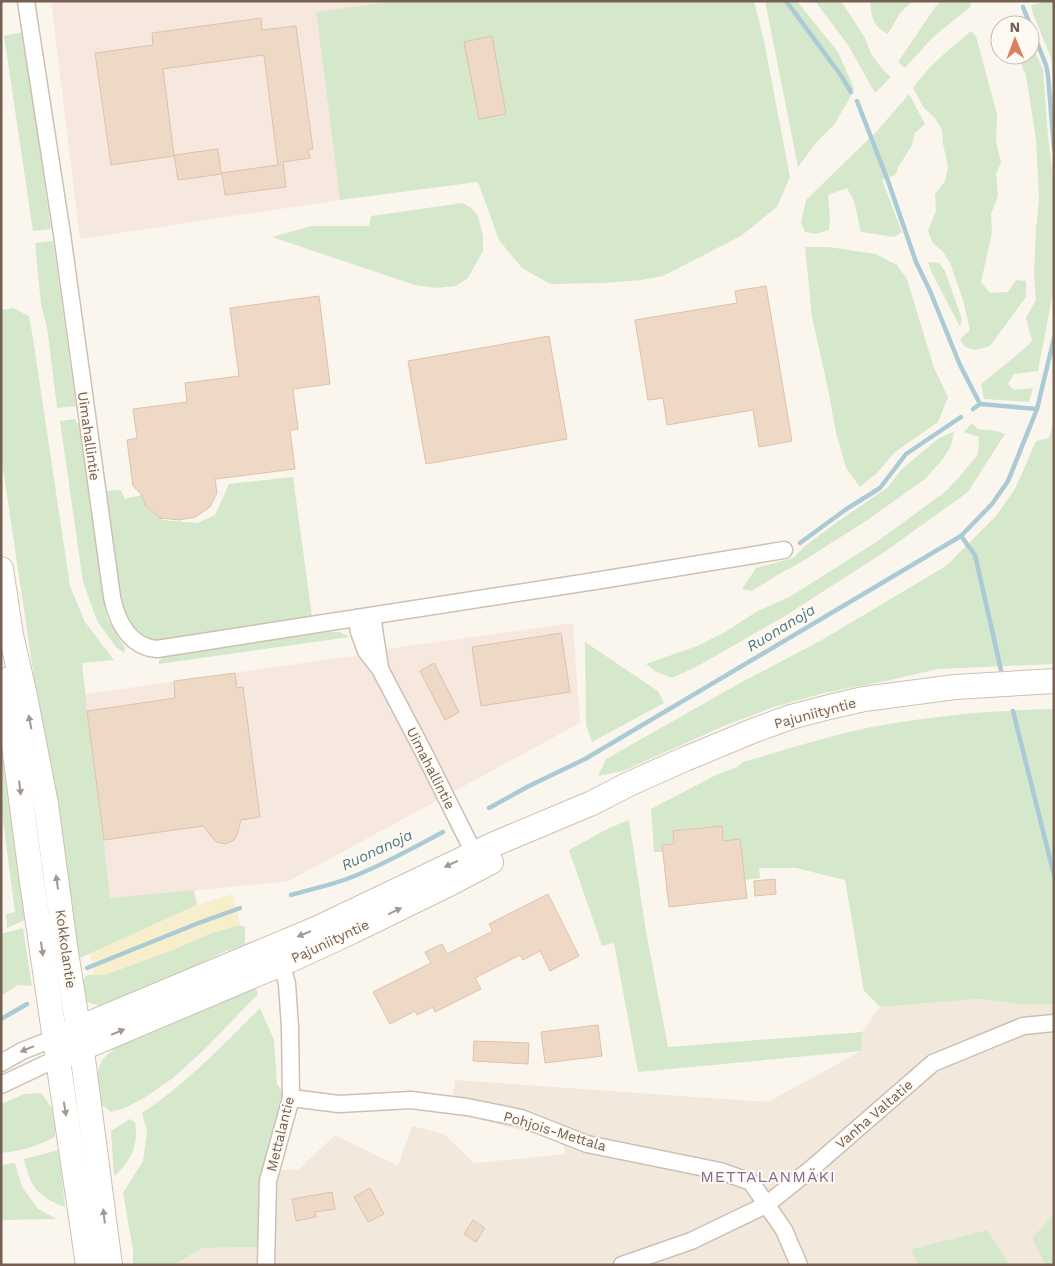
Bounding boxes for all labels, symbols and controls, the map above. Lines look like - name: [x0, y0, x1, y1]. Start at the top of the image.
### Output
- north arrow: [990, 15, 1040, 65]
- text: N: [1009, 19, 1020, 35]
- street label: Uimahallintie: [75, 390, 103, 482]
- water label: Ruonanoja: [744, 601, 818, 655]
- street label: Pajuniityntie: [772, 694, 858, 732]
- one-way arrow: [26, 714, 34, 730]
- street label: Uimahallintie: [403, 724, 459, 812]
- one-way arrow: [16, 780, 24, 796]
- water label: Ruonanoja: [339, 826, 415, 874]
- one-way arrow: [444, 861, 458, 869]
- one-way arrow: [53, 874, 61, 890]
- one-way arrow: [388, 906, 402, 914]
- street label: Kokkolantie: [53, 909, 79, 989]
- street label: Pajuniityntie: [288, 916, 372, 966]
- one-way arrow: [297, 930, 311, 938]
- one-way arrow: [38, 941, 46, 957]
- one-way arrow: [111, 1028, 126, 1036]
- one-way arrow: [20, 1046, 34, 1054]
- street label: Vanha Valtatie: [832, 1076, 916, 1152]
- street label: Mettalantie: [263, 1095, 297, 1173]
- one-way arrow: [61, 1102, 69, 1118]
- street label: Pohjois-Mettala: [502, 1108, 608, 1154]
- district label: METTALANMÄKI: [700, 1167, 836, 1186]
- one-way arrow: [99, 1208, 107, 1224]

